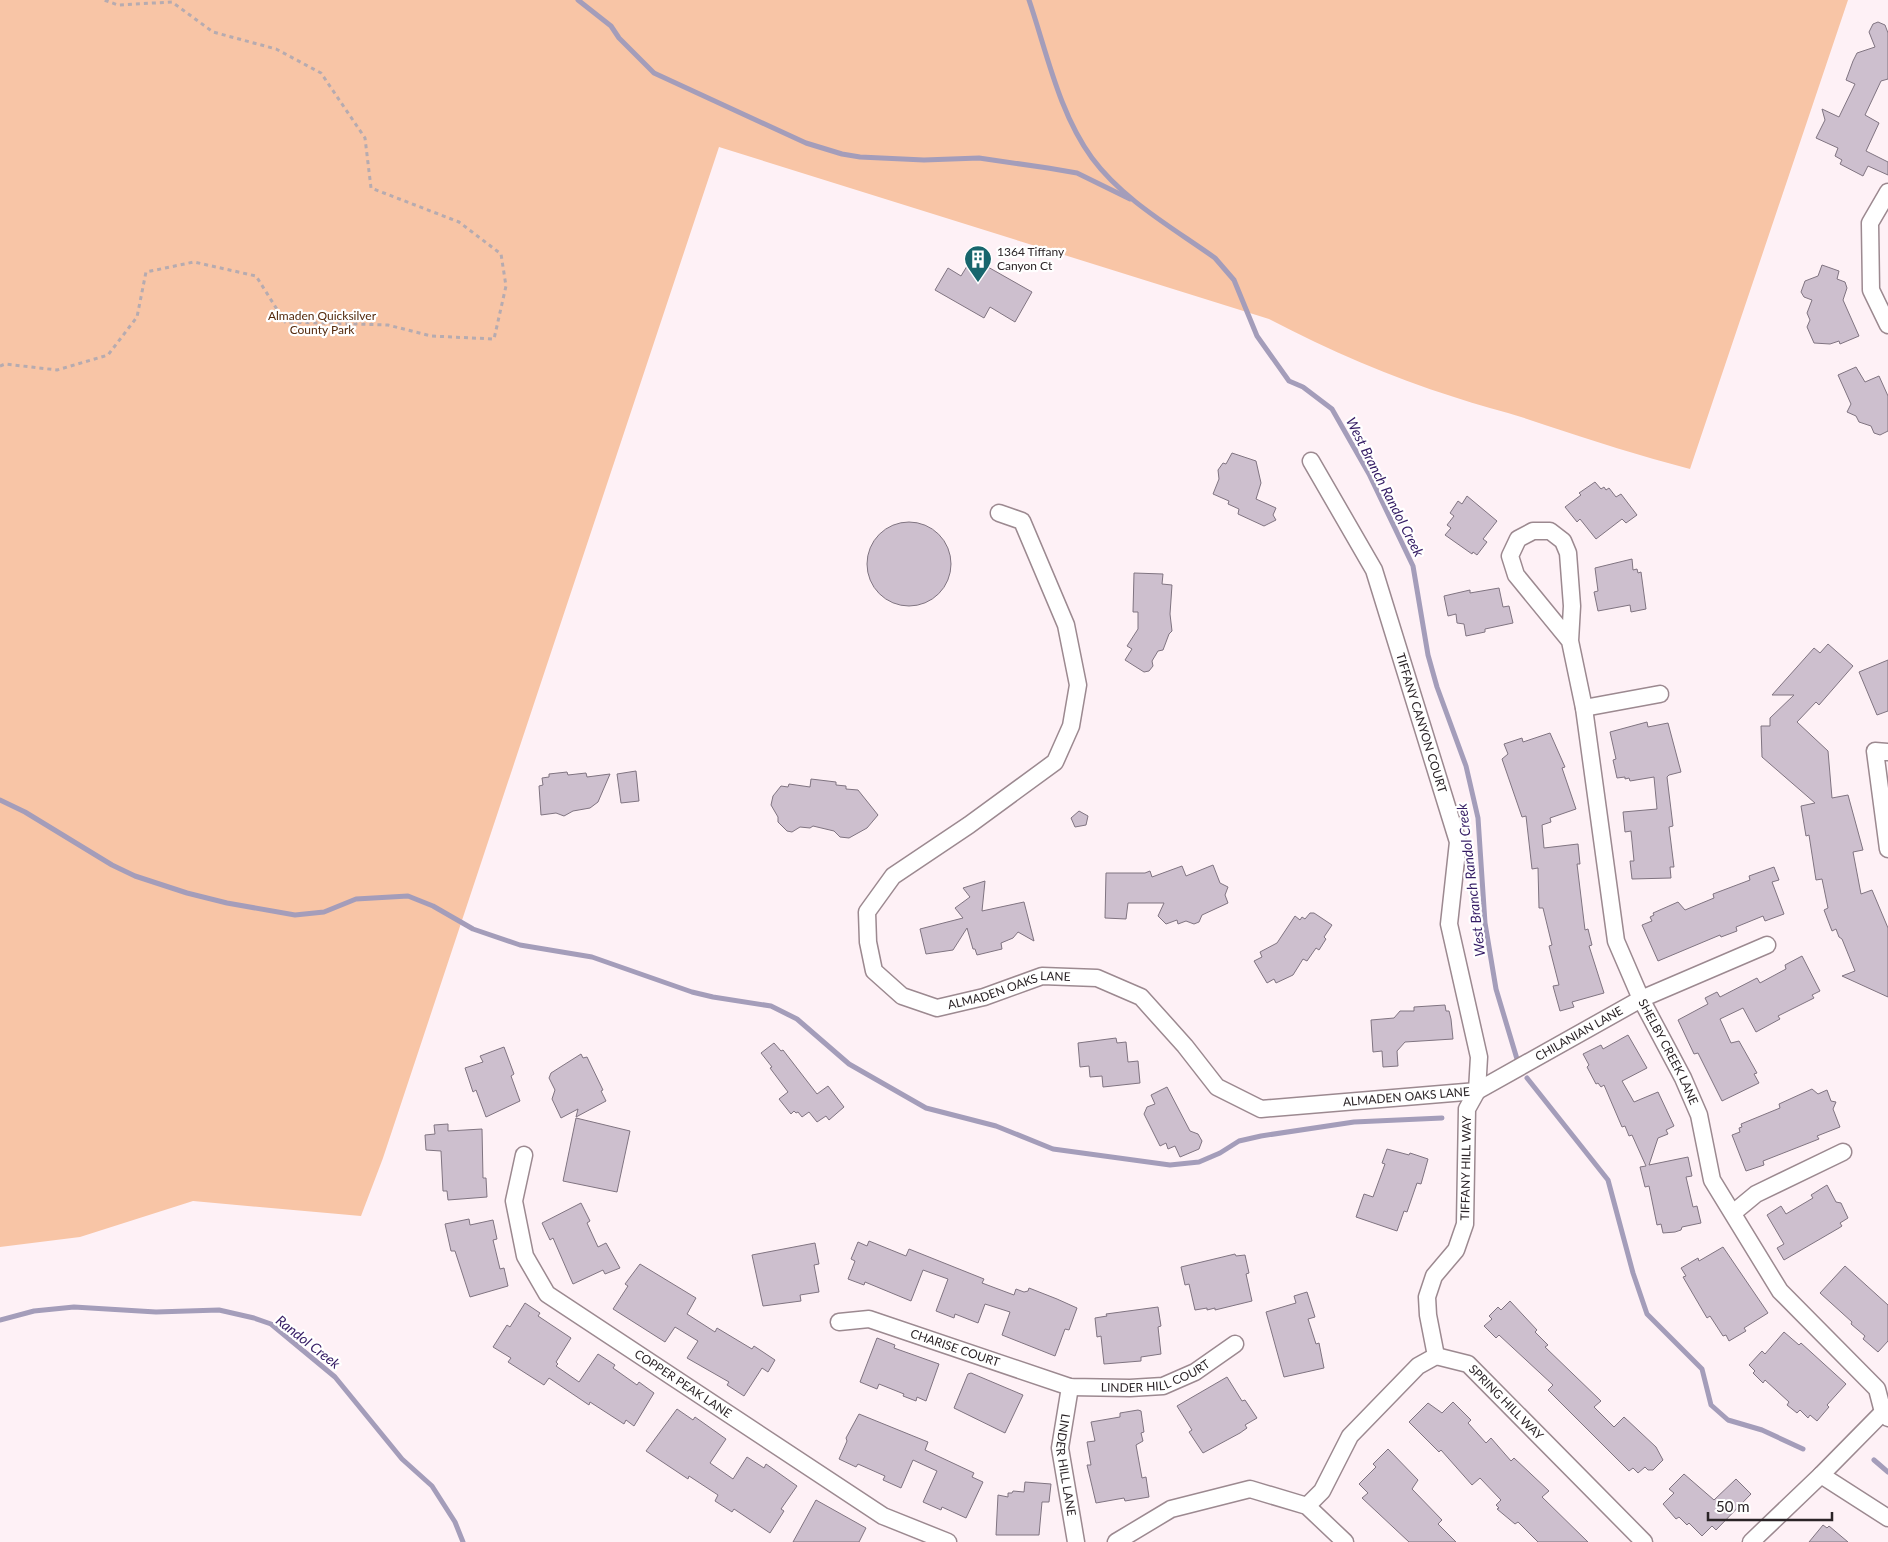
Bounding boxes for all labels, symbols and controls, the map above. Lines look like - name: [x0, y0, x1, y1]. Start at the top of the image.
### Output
- building icon: 1364 Tiffany Canyon Ct: [963, 244, 993, 283]
- place label: 1364 Tiffany Canyon Ct: [997, 244, 1065, 273]
- park label: Almaden Quicksilver County Park: [268, 308, 377, 337]
- water label: West Branch Randol Creek: [1343, 414, 1428, 560]
- street label: TIFFANY CANYON COURT: [1393, 651, 1450, 795]
- water label: West Branch Randol Creek: [1453, 802, 1488, 958]
- street label: ALMADEN OAKS LANE: [946, 968, 1071, 1012]
- street label: SHELBY CREEK LANE: [1635, 996, 1702, 1107]
- street label: CHILANIAN LANE: [1532, 1003, 1625, 1064]
- street label: ALMADEN OAKS LANE: [1342, 1084, 1470, 1109]
- street label: TIFFANY HILL WAY: [1457, 1115, 1474, 1221]
- water label: Randol Creek: [273, 1311, 344, 1372]
- street label: CHARISE COURT: [909, 1326, 1002, 1370]
- street label: COPPER PEAK LANE: [632, 1346, 735, 1421]
- street label: LINDER HILL COURT: [1101, 1356, 1213, 1395]
- street label: SPRING HILL WAY: [1466, 1361, 1547, 1443]
- street label: LINDER HILL LANE: [1053, 1413, 1079, 1517]
- scale bar: [1708, 1490, 1832, 1522]
- text: 50 m: [1716, 1497, 1750, 1515]

